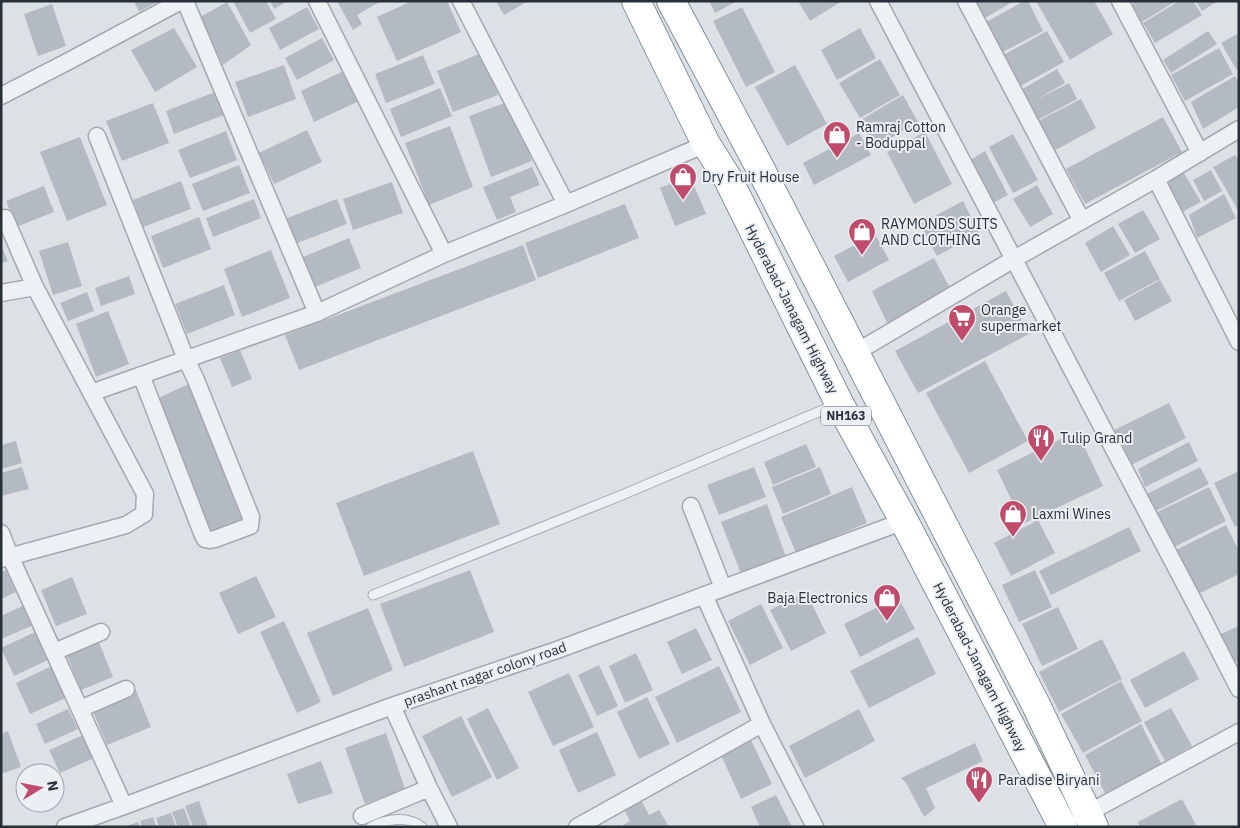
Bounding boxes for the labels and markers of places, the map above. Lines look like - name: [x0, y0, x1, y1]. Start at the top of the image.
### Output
- place label: Ramraj Cotton - Boduppal: [856, 118, 946, 152]
- shop icon: Ramraj Cotton - Boduppal: [822, 120, 852, 159]
- shop icon: Dry Fruit House: [668, 162, 698, 201]
- place label: Dry Fruit House: [702, 168, 800, 186]
- place label: RAYMONDS SUITS AND CLOTHING: [881, 215, 998, 249]
- shop icon: RAYMONDS SUITS AND CLOTHING: [847, 217, 877, 256]
- place label: Orange supermarket: [981, 301, 1061, 335]
- supermarket icon: Orange supermarket: [947, 303, 977, 342]
- restaurant icon: Tulip Grand: [1026, 423, 1056, 462]
- place label: Tulip Grand: [1060, 429, 1132, 447]
- shop icon: Laxmi Wines: [998, 499, 1028, 538]
- place label: Laxmi Wines: [1032, 505, 1111, 523]
- shop icon: Baja Electronics: [872, 583, 902, 622]
- place label: Baja Electronics: [767, 589, 868, 607]
- restaurant icon: Paradise Biryani: [964, 765, 994, 804]
- place label: Paradise Biryani: [998, 771, 1099, 789]

